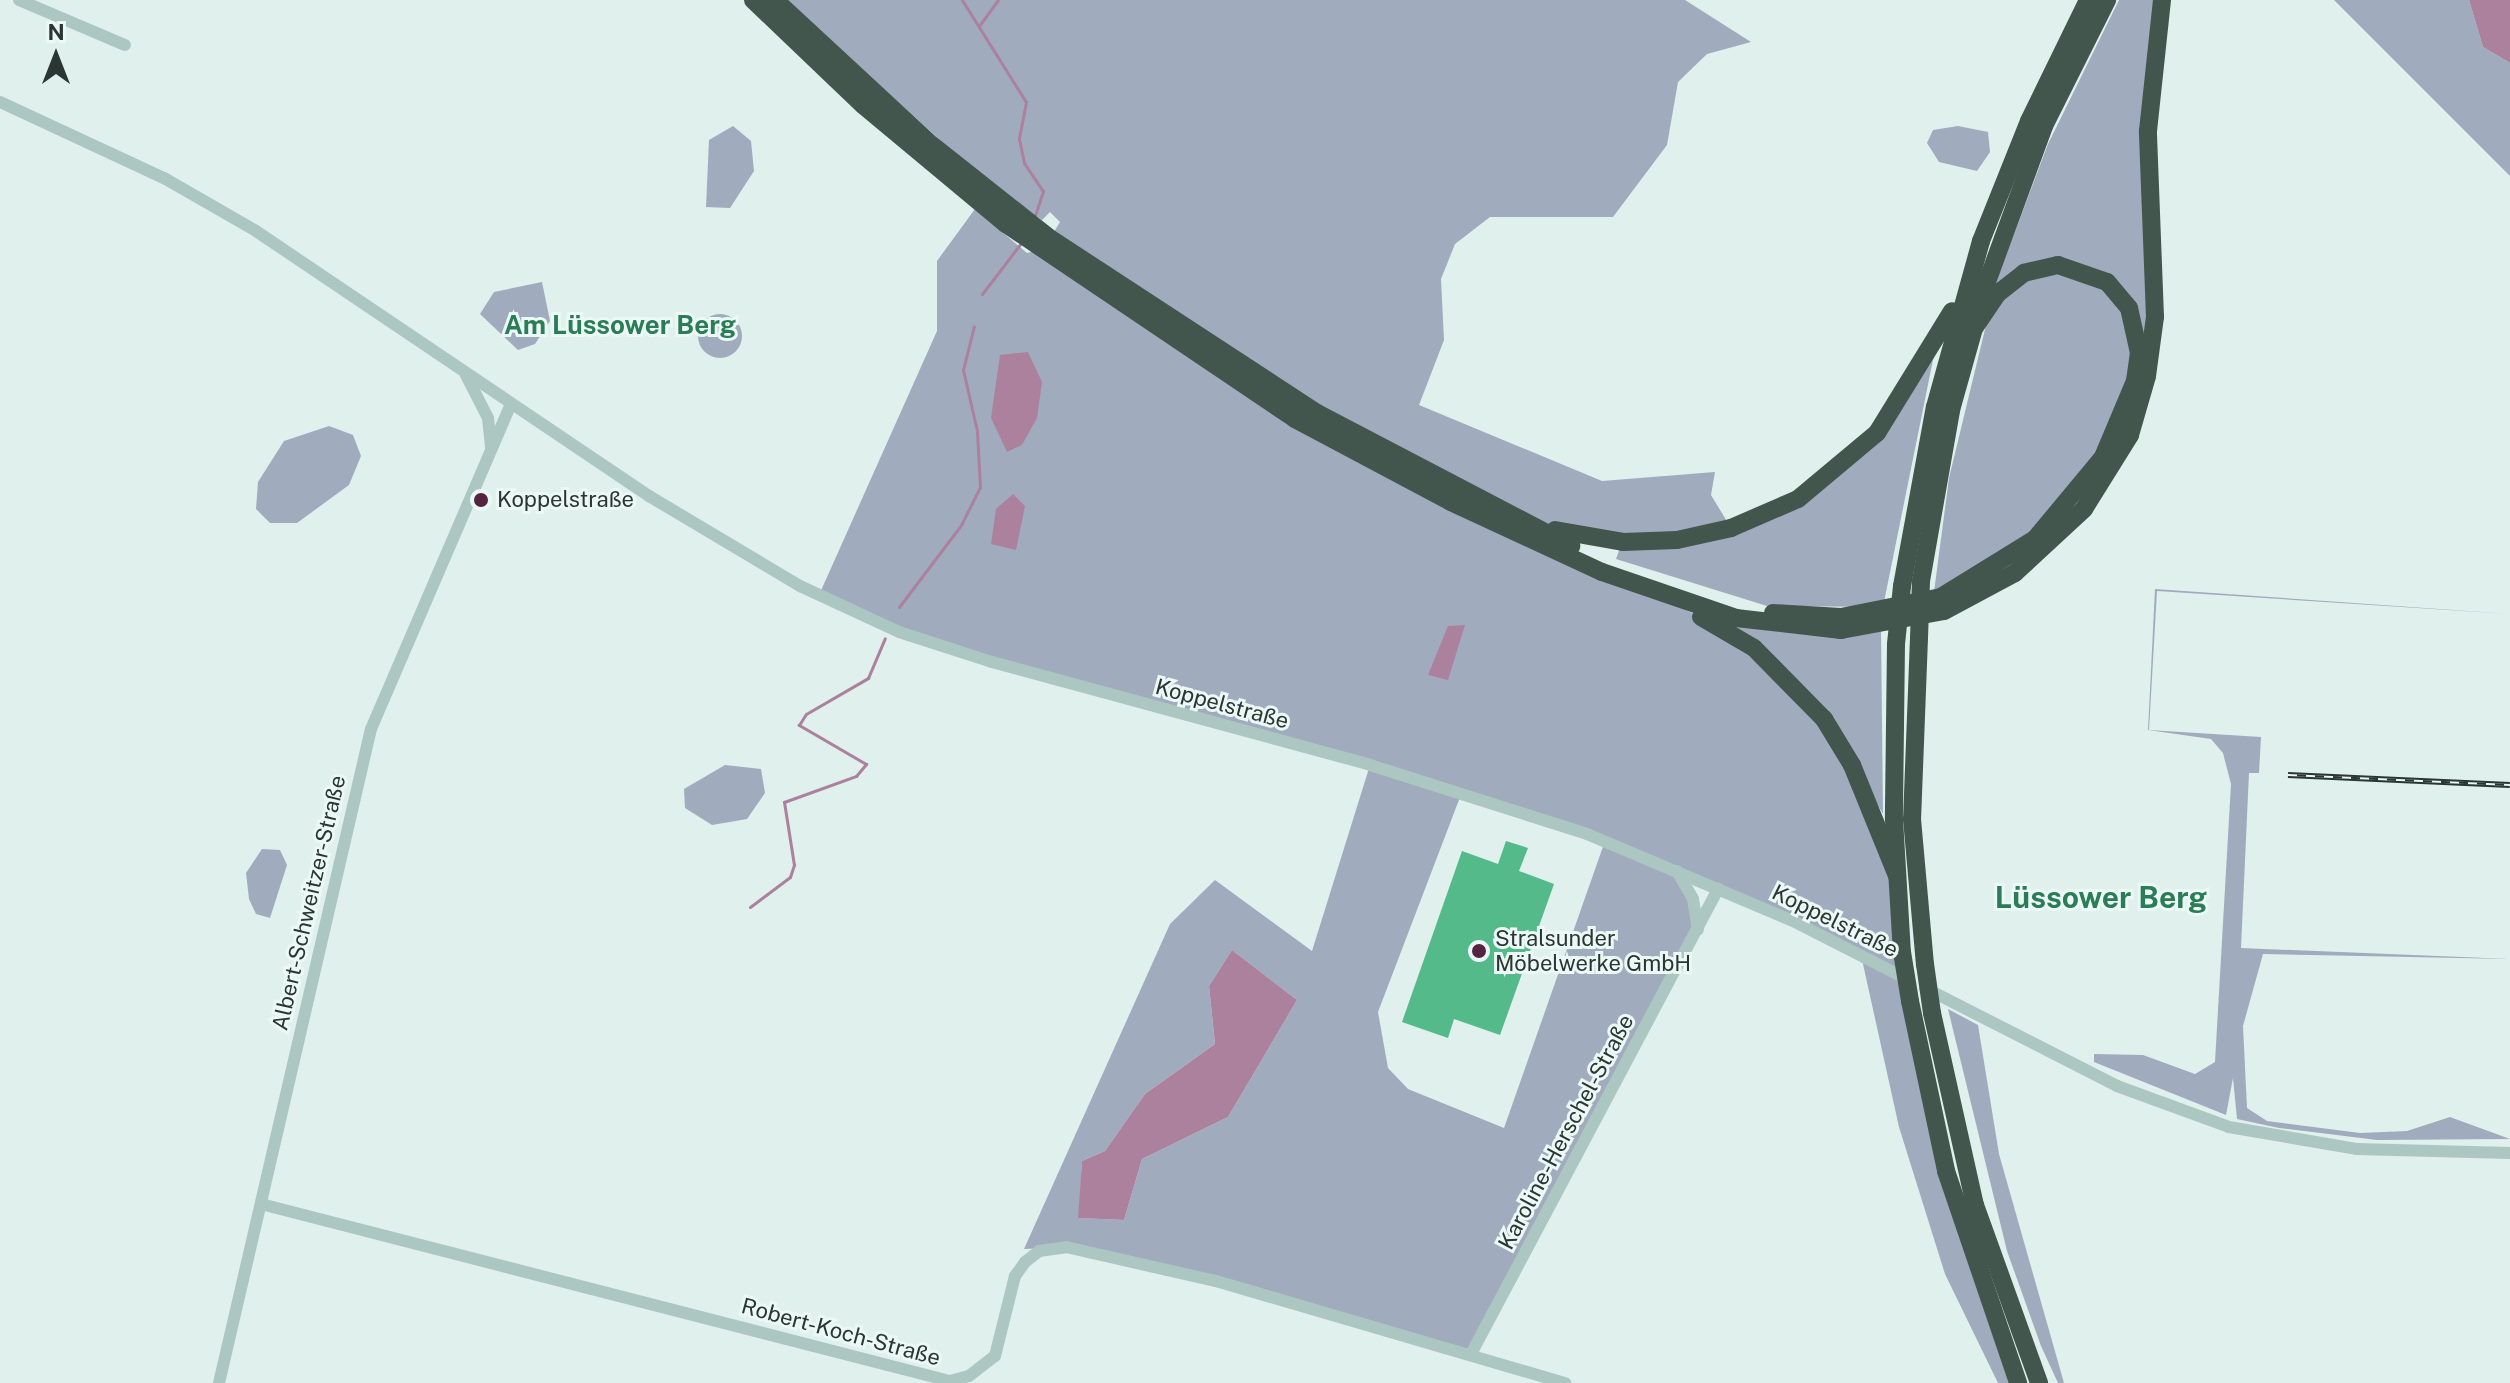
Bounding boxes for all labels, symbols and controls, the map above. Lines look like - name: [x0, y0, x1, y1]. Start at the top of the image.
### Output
- north arrow: [16, 16, 96, 96]
- text: N: [47, 19, 65, 45]
- district label: Am Lüssower Berg: [504, 309, 736, 341]
- place label: Koppelstraße: [497, 487, 634, 513]
- marker: Koppelstraße: [472, 491, 490, 509]
- street label: Koppelstraße: [1152, 674, 1292, 734]
- street label: Albert-Schweitzer-Straße: [267, 773, 351, 1033]
- street label: Koppelstraße: [1768, 879, 1902, 963]
- district label: Lüssower Berg: [1995, 879, 2207, 915]
- place label: Stralsunder Möbelwerke GmbH: [1495, 925, 1691, 976]
- marker: Stralsunder Möbelwerke GmbH: [1470, 942, 1488, 960]
- street label: Karoline-Herschel-Straße: [1493, 1010, 1639, 1254]
- street label: Robert-Koch-Straße: [739, 1293, 943, 1371]

